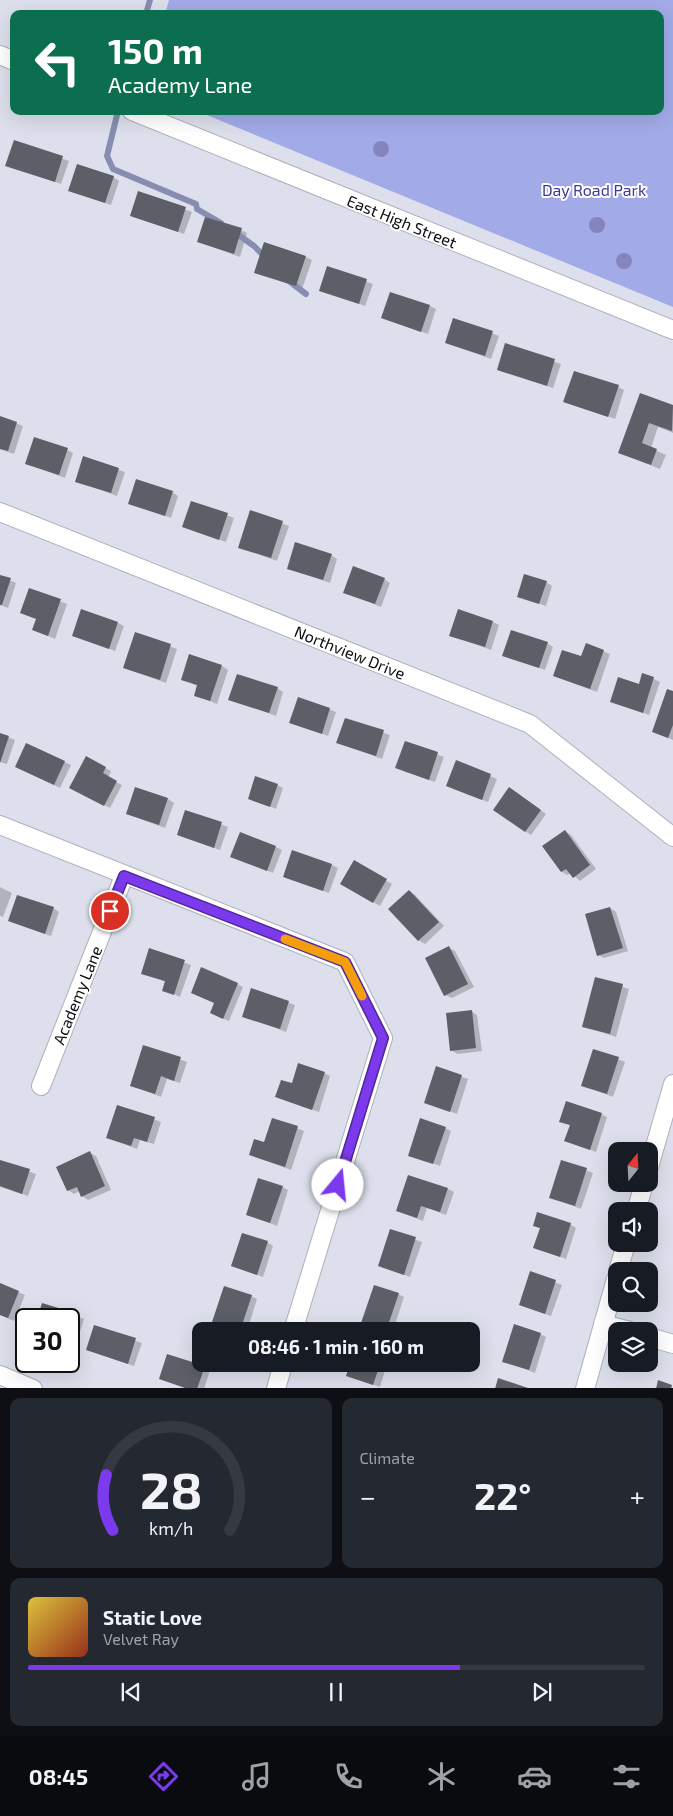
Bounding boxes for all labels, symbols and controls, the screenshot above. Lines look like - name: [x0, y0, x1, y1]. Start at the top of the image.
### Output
- text: 150 m: [108, 29, 203, 71]
- icon: left: [25, 30, 90, 95]
- text: Academy Lane: [108, 71, 252, 97]
- park label: Day Road Park: [542, 180, 646, 199]
- street label: East High Street: [344, 190, 460, 252]
- street label: Northview Drive: [292, 621, 408, 683]
- pin: [89, 890, 131, 932]
- icon: arrive: [96, 897, 124, 925]
- street label: Academy Lane: [49, 943, 105, 1047]
- north arrow: [608, 1142, 658, 1192]
- map controls: [608, 1142, 658, 1372]
- position arrow: [311, 1158, 363, 1210]
- button: sound: [608, 1202, 658, 1252]
- button: search: [608, 1262, 658, 1312]
- speed limit sign: 30: [15, 1308, 80, 1373]
- button: layers: [608, 1322, 658, 1372]
- text: 08:46 · 1 min · 160 m: [248, 1335, 424, 1358]
- text: Climate: [360, 1448, 415, 1467]
- text: 28: [139, 1457, 202, 1519]
- text: 22°: [474, 1472, 531, 1518]
- text: −: [360, 1479, 376, 1513]
- text: +: [630, 1479, 645, 1513]
- text: km/h: [149, 1517, 193, 1539]
- text: Static Love: [103, 1606, 202, 1629]
- text: Velvet Ray: [103, 1629, 179, 1648]
- icon: previous: [117, 1678, 145, 1706]
- icon: pause: [322, 1678, 350, 1706]
- icon: next: [528, 1678, 556, 1706]
- icon: directions: [146, 1759, 181, 1794]
- icon: music: [239, 1759, 274, 1794]
- icon: phone: [331, 1759, 366, 1794]
- icon: climate: [424, 1759, 459, 1794]
- icon: car: [517, 1759, 552, 1794]
- icon: filters: [609, 1759, 644, 1794]
- text: 08:45: [29, 1763, 88, 1789]

